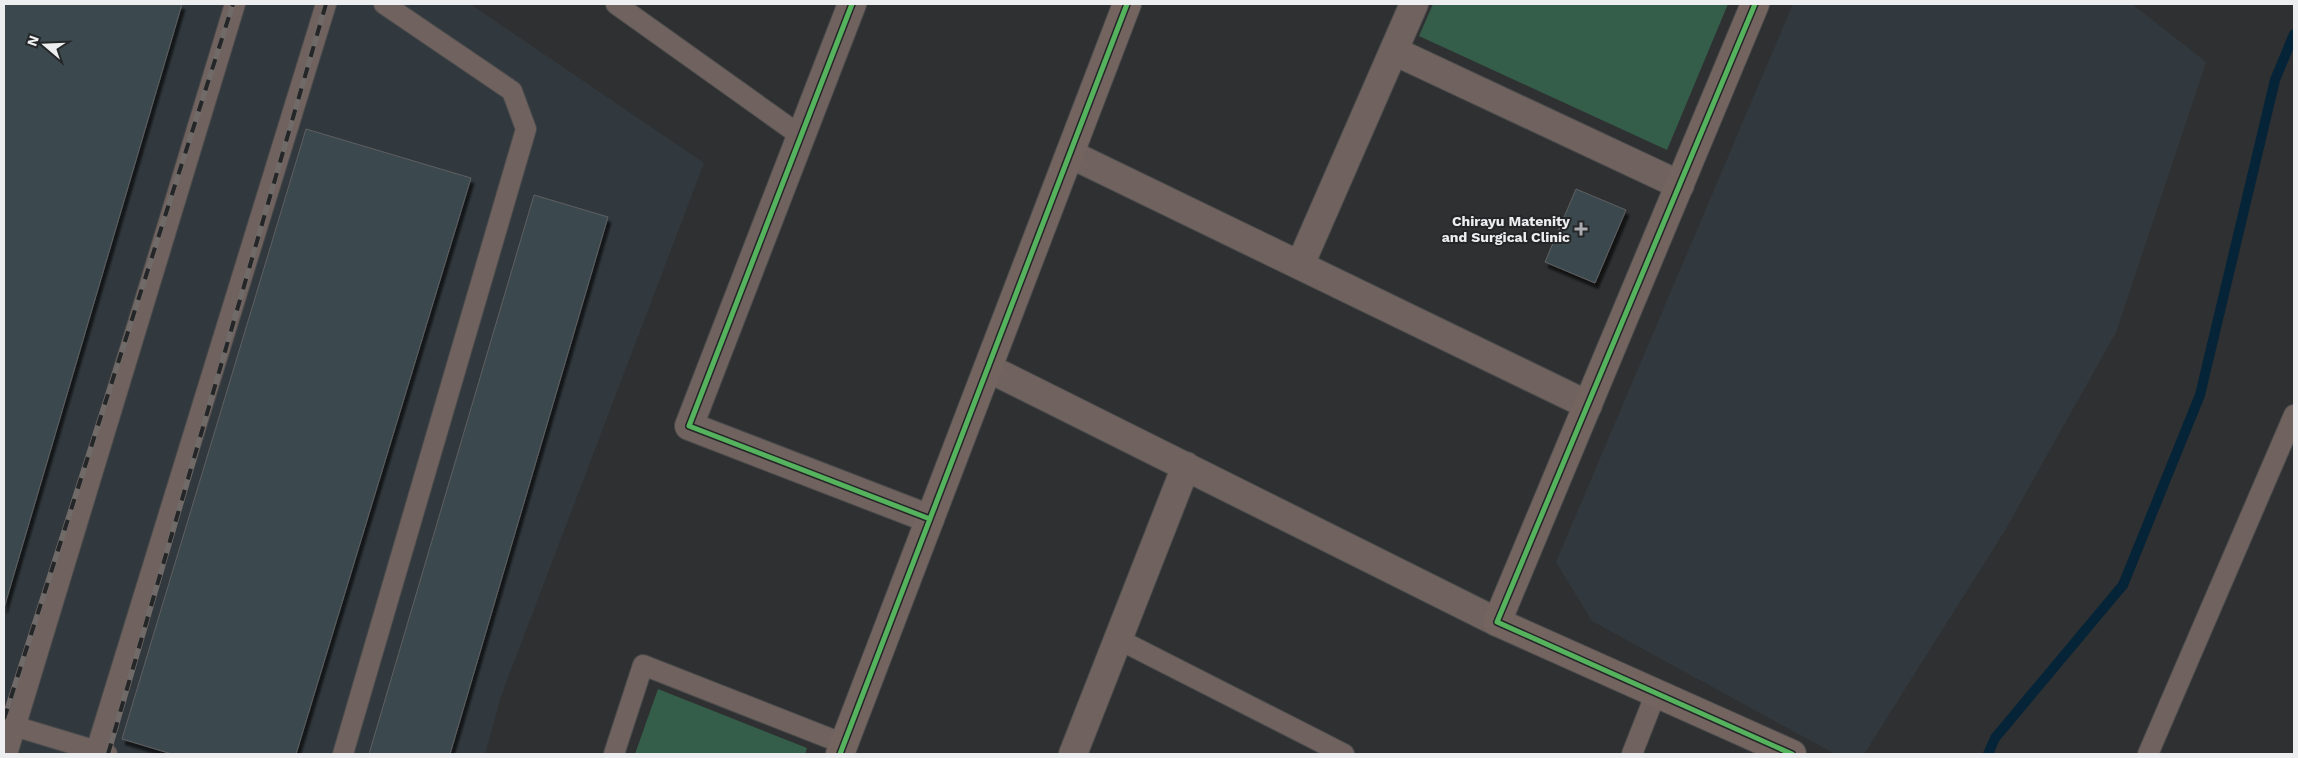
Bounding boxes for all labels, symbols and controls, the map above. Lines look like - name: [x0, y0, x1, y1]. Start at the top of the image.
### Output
- north arrow: [20, 20, 70, 70]
- text: N: [23, 33, 42, 48]
- place label: Chirayu Matenity and Surgical Clinic: [1442, 213, 1570, 245]
- marker: Chirayu Matenity and Surgical Clinic: [1574, 222, 1588, 236]

